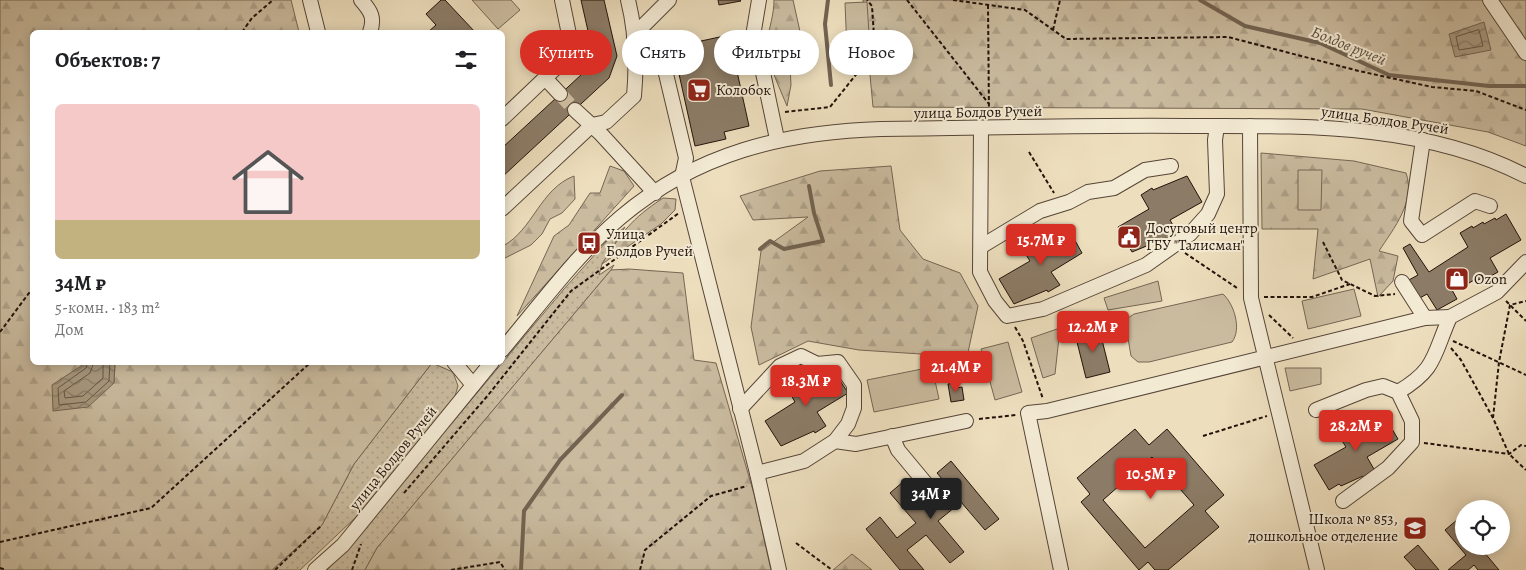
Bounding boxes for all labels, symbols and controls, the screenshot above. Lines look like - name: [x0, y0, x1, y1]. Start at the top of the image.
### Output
- water label: Болдов ручей: [1308, 21, 1389, 71]
- chip: Купить: [520, 30, 612, 75]
- chip: Снять: [622, 30, 704, 75]
- chip: Фильтры: [714, 30, 819, 75]
- chip: Новое: [829, 30, 913, 75]
- text: Объектов: 7: [55, 46, 160, 74]
- icon: filters: [452, 46, 480, 74]
- supermarket icon: Колобок: [686, 77, 712, 103]
- place label: Колобок: [716, 80, 771, 100]
- street label: улица Болдов Ручей: [913, 101, 1043, 123]
- street label: улица Болдов Ручей: [1319, 101, 1450, 139]
- icon: home: [223, 137, 313, 227]
- place label: Досуговый центр ГБУ "Талисман": [1146, 218, 1258, 255]
- place label: Улица Болдов Ручей: [606, 224, 693, 261]
- pin: 15.7M ₽: [995, 224, 1087, 266]
- public building icon: Досуговый центр ГБУ "Талисман": [1116, 224, 1142, 250]
- text: 15.7M ₽: [1017, 229, 1065, 251]
- bus stop icon: Улица Болдов Ручей: [576, 230, 602, 256]
- shop icon: Ozon: [1444, 266, 1470, 292]
- text: 34M ₽: [55, 269, 106, 297]
- place label: Ozon: [1474, 269, 1507, 289]
- text: 5-комн. · 183 m²: [55, 297, 160, 319]
- pin: 12.2M ₽: [1047, 310, 1139, 353]
- text: 12.2M ₽: [1068, 316, 1118, 338]
- text: Дом: [55, 319, 84, 341]
- pin: 21.4M ₽: [910, 350, 1002, 393]
- text: 21.4M ₽: [931, 356, 981, 378]
- pin: 18.3M ₽: [760, 364, 852, 407]
- text: 18.3M ₽: [781, 370, 831, 392]
- street label: улица Болдов Ручей: [344, 402, 441, 515]
- pin: 28.2M ₽: [1310, 410, 1402, 452]
- text: 28.2M ₽: [1330, 415, 1382, 437]
- pin: 10.5M ₽: [1105, 458, 1197, 500]
- text: 10.5M ₽: [1126, 463, 1176, 485]
- pin: 34M ₽: [896, 478, 966, 520]
- text: 34M ₽: [912, 483, 950, 505]
- map controls: [1455, 500, 1510, 555]
- button: locate: [1455, 500, 1510, 555]
- place label: Школа № 853, дошкольное отделение: [1247, 509, 1398, 546]
- school or university icon: Школа № 853, дошкольное отделение: [1402, 515, 1428, 541]

